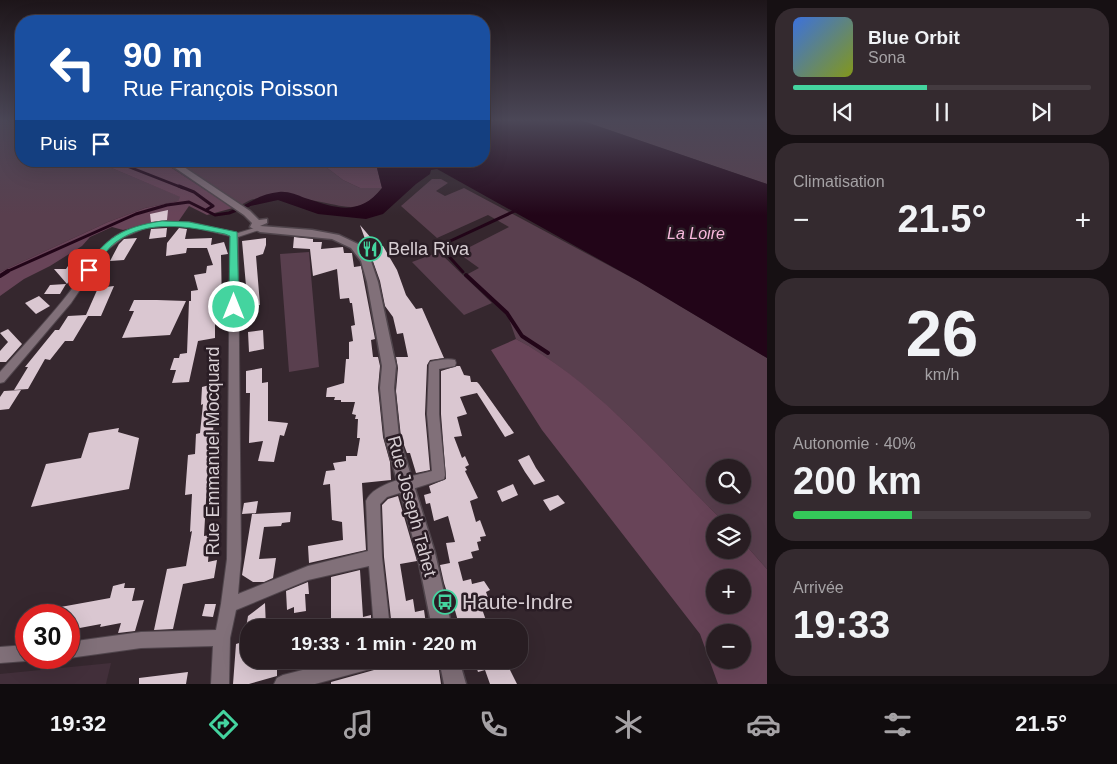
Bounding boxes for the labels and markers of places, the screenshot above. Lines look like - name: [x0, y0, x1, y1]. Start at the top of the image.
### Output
- restaurant icon: Bella Riva: [357, 236, 383, 262]
- place label: Bella Riva: [388, 239, 470, 259]
- pin: [68, 249, 110, 291]
- bus stop icon: Haute-Indre: [432, 589, 458, 615]
- place label: Haute-Indre: [462, 590, 573, 613]

